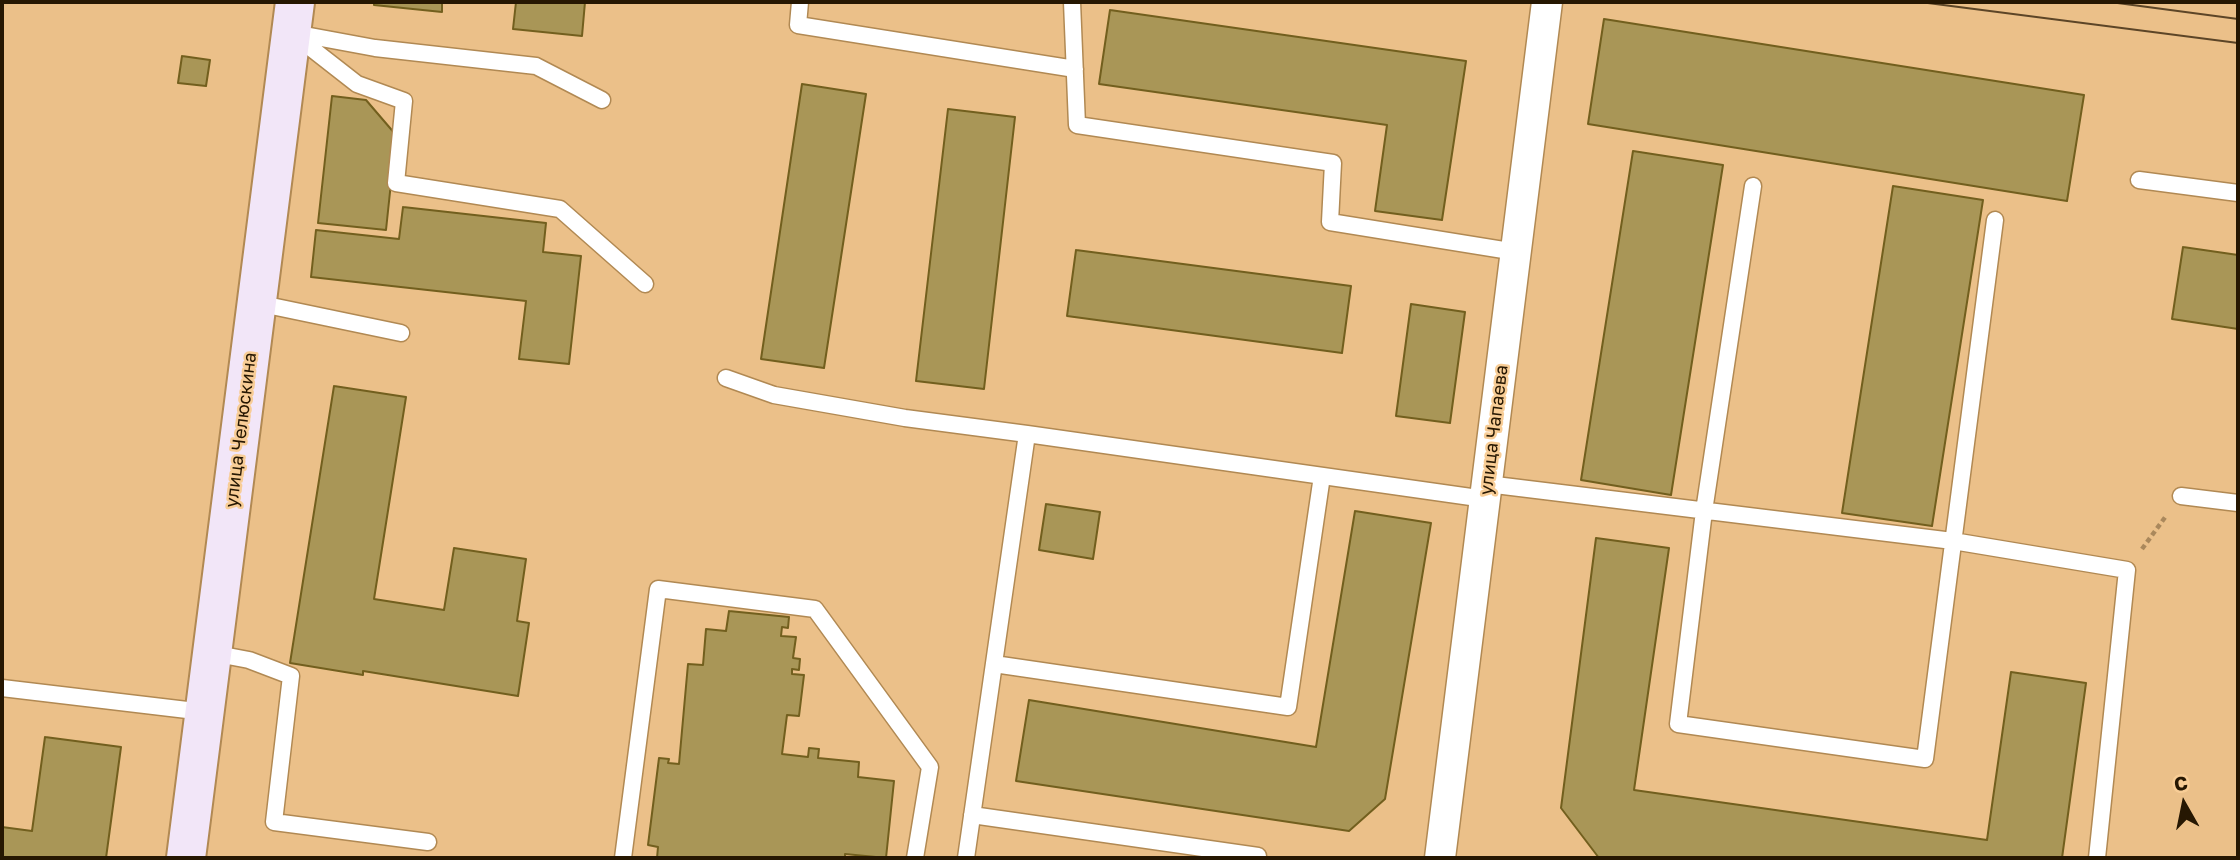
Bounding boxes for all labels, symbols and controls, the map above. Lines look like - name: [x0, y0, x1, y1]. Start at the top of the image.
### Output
- street label: улица Челюскина: [221, 351, 261, 509]
- street label: улица Чапаева: [1475, 364, 1513, 496]
- north arrow: [2149, 769, 2219, 839]
- text: С: [2172, 770, 2189, 795]

